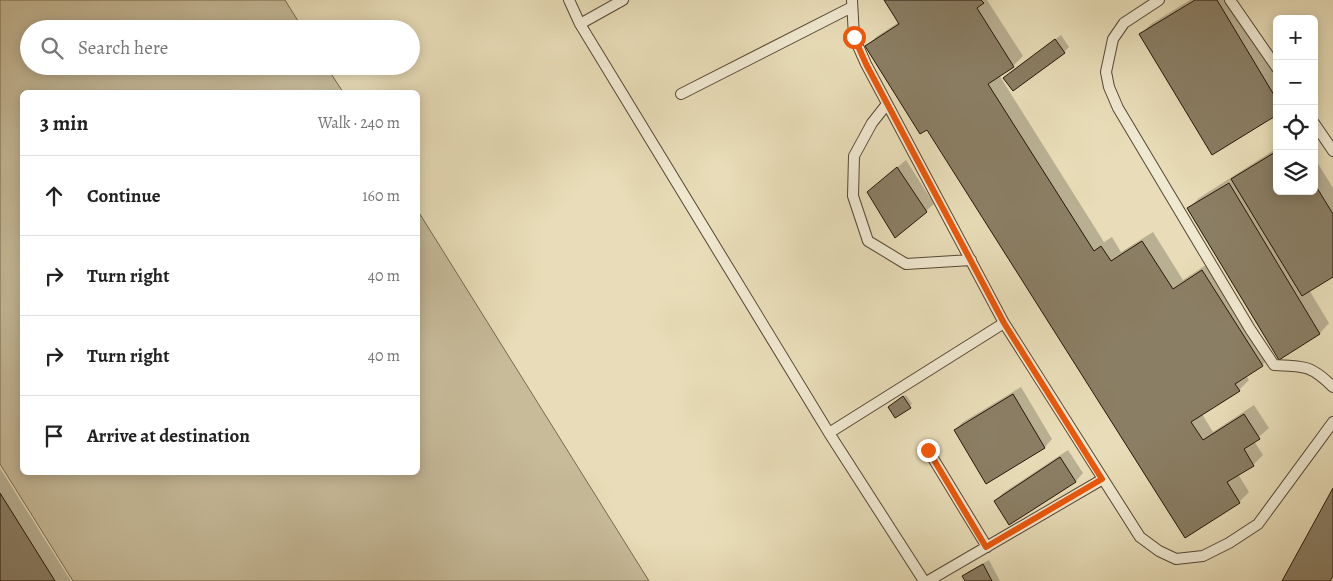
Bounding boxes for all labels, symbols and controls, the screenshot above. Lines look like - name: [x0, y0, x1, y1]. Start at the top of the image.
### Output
- map controls: [1273, 15, 1318, 195]
- button: +: [1273, 15, 1318, 60]
- search box: [20, 20, 420, 75]
- route start: [843, 26, 866, 49]
- icon: search: [38, 34, 66, 62]
- text: Search here: [78, 35, 168, 61]
- button: −: [1273, 60, 1318, 105]
- button: locate: [1273, 105, 1318, 150]
- text: 3 min: [40, 109, 88, 137]
- text: Walk · 240 m: [318, 112, 400, 134]
- button: layers: [1273, 150, 1318, 195]
- icon: ahead: [40, 182, 68, 210]
- text: Continue: [87, 183, 161, 209]
- text: 160 m: [362, 185, 400, 207]
- icon: right: [40, 262, 68, 290]
- text: Turn right: [87, 263, 169, 289]
- text: 40 m: [368, 265, 400, 287]
- icon: right: [40, 342, 68, 370]
- text: Turn right: [87, 343, 169, 369]
- text: 40 m: [368, 345, 400, 367]
- icon: arrive: [40, 422, 68, 450]
- text: Arrive at destination: [87, 423, 250, 449]
- route end: [917, 439, 940, 462]

